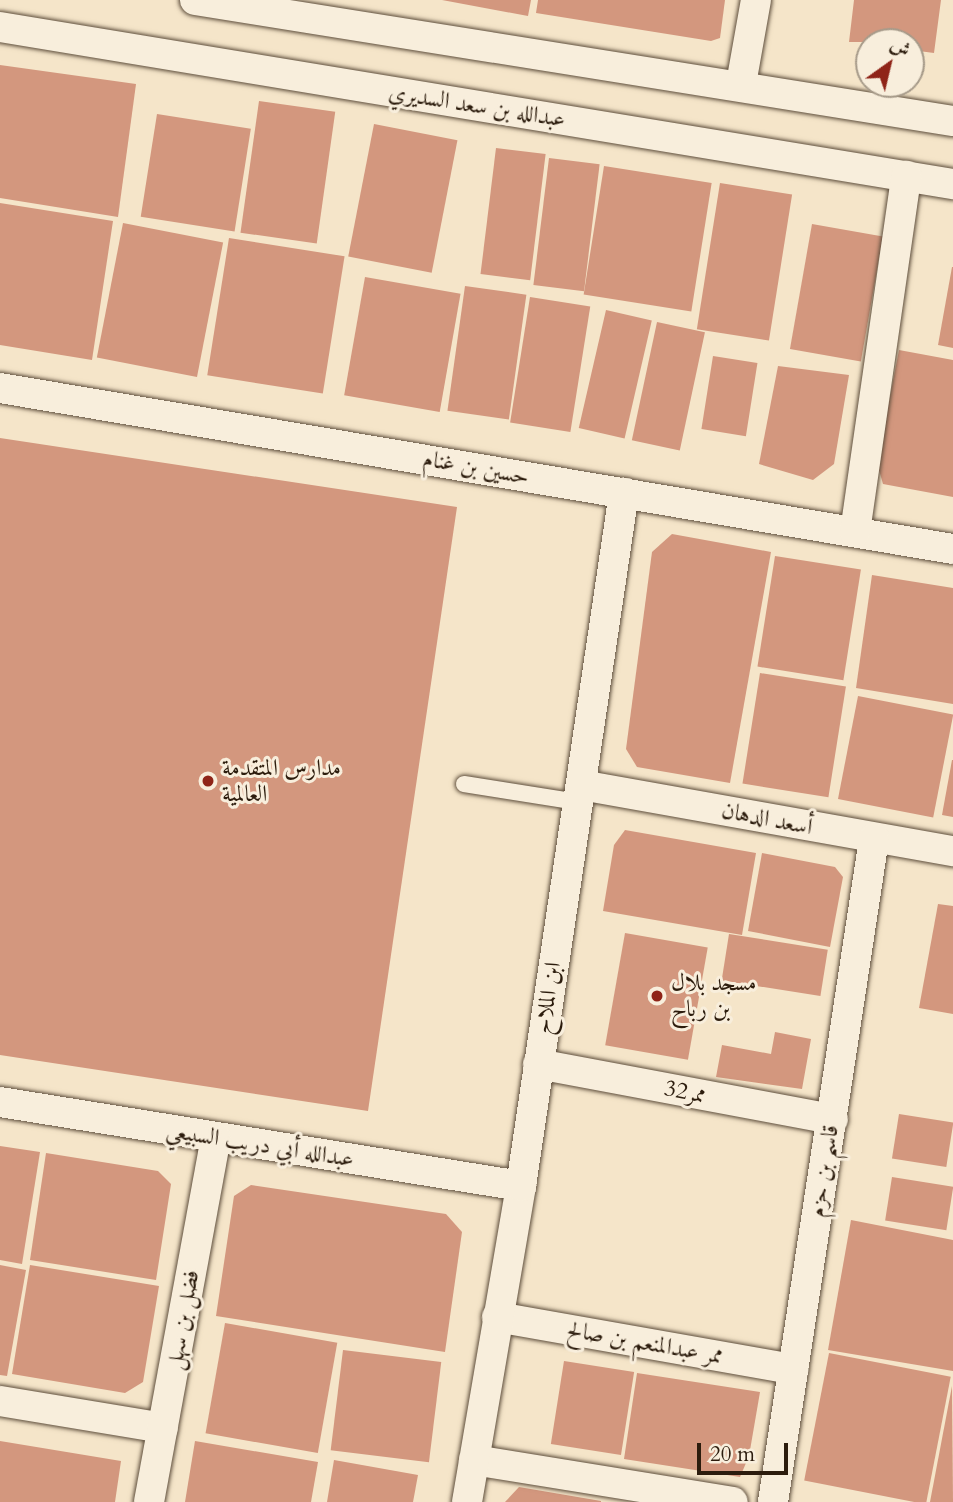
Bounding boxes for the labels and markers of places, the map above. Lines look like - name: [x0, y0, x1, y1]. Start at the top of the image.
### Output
- place label: مدارس المتقدمة العالمية: [222, 754, 341, 808]
- marker: مدارس المتقدمة العالمية: [200, 773, 216, 789]
- place label: مسجد بلال بن رباح: [671, 969, 756, 1023]
- marker: مسجد بلال بن رباح: [649, 988, 665, 1004]

